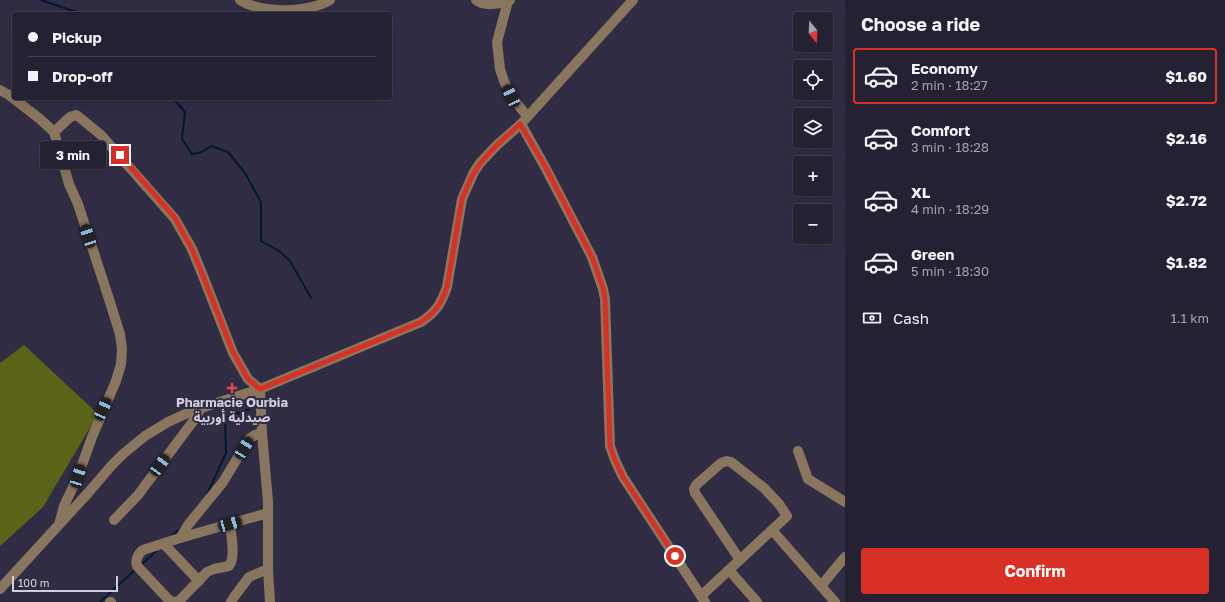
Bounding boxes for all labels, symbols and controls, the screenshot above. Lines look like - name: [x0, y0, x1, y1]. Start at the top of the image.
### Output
- north arrow: [793, 12, 833, 52]
- map controls: [793, 12, 833, 244]
- text: Choose a ride: [861, 13, 980, 35]
- text: Pickup: [52, 28, 102, 46]
- icon: car: [863, 58, 899, 94]
- text: Economy: [911, 59, 978, 77]
- button: locate: [793, 60, 833, 100]
- text: Drop-off: [52, 67, 112, 85]
- text: $1.60: [1165, 67, 1207, 85]
- text: 2 min · 18:27: [911, 77, 988, 93]
- car: [500, 83, 522, 109]
- button: layers: [793, 108, 833, 148]
- icon: car: [863, 120, 899, 156]
- text: Comfort: [911, 121, 970, 139]
- text: $2.16: [1166, 129, 1207, 147]
- text: 3 min · 18:28: [911, 139, 989, 155]
- callout: 3 min: [40, 141, 106, 169]
- route end: [111, 146, 129, 164]
- text: 3 min: [56, 147, 90, 163]
- button: +: [793, 156, 833, 196]
- icon: car: [863, 182, 899, 218]
- text: XL: [911, 183, 930, 201]
- text: $2.72: [1166, 191, 1207, 209]
- text: 4 min · 18:29: [911, 201, 989, 217]
- button: −: [793, 204, 833, 244]
- car: [79, 223, 97, 249]
- icon: car: [863, 244, 899, 280]
- text: Green: [911, 245, 954, 263]
- text: $1.82: [1166, 253, 1207, 271]
- text: 5 min · 18:30: [911, 263, 989, 279]
- icon: cash: [861, 307, 883, 329]
- text: Cash: [893, 309, 929, 327]
- text: 1.1 km: [1170, 310, 1209, 326]
- marker: Pharmacie Ourbia صيدلية أوربية: [227, 383, 237, 393]
- place label: Pharmacie Ourbia صيدلية أوربية: [176, 394, 288, 425]
- car: [93, 396, 113, 422]
- car: [233, 435, 255, 461]
- car: [148, 452, 172, 478]
- car: [69, 463, 87, 489]
- car: [217, 515, 243, 533]
- route start: [666, 547, 684, 565]
- button: Confirm: [861, 548, 1209, 594]
- scale bar: [12, 574, 118, 593]
- text: 100 m: [18, 576, 49, 589]

